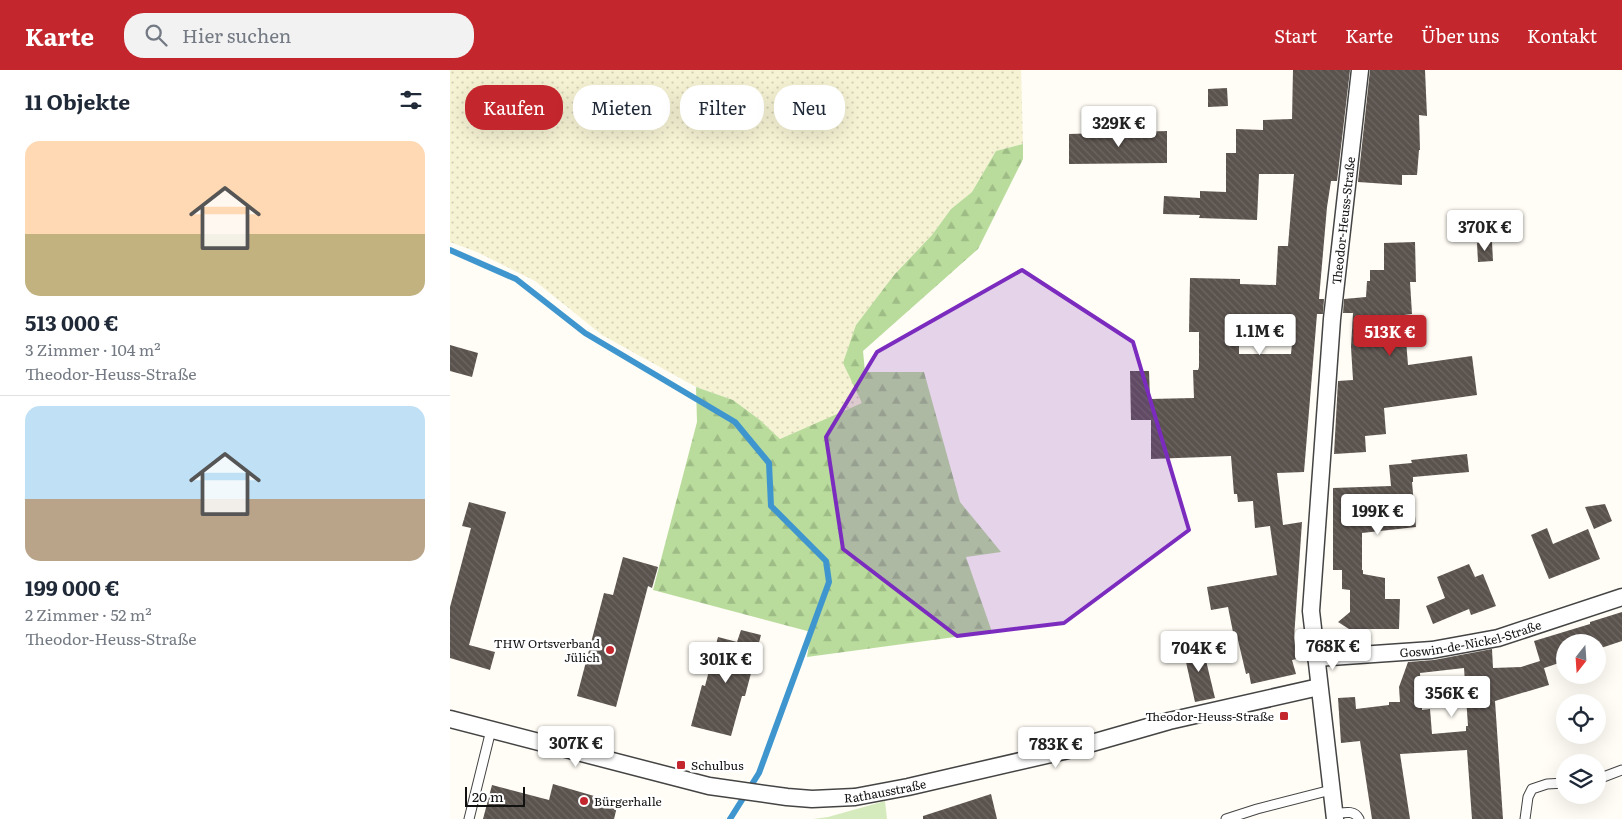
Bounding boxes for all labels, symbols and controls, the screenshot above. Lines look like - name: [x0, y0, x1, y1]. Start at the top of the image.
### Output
- search box: [124, 13, 474, 58]
- text: Karte: [25, 18, 94, 53]
- icon: search: [142, 21, 170, 49]
- text: Hier suchen: [182, 21, 291, 49]
- text: Start: [1274, 22, 1317, 49]
- text: Karte: [1345, 22, 1393, 49]
- text: Über uns: [1421, 22, 1499, 49]
- text: Kontakt: [1527, 22, 1597, 49]
- text: 11 Objekte: [25, 85, 130, 116]
- chip: Kaufen: [465, 85, 563, 130]
- chip: Mieten: [573, 85, 670, 130]
- chip: Filter: [680, 85, 764, 130]
- chip: Neu: [774, 85, 845, 130]
- icon: filters: [397, 86, 425, 114]
- pin: 329K €: [1078, 106, 1160, 148]
- text: 329K €: [1092, 110, 1146, 134]
- street label: Theodor-Heuss-Straße: [1327, 156, 1359, 286]
- icon: home: [180, 173, 270, 263]
- pin: 370K €: [1444, 210, 1526, 252]
- text: 370K €: [1458, 214, 1512, 238]
- text: 513 000 €: [25, 306, 119, 337]
- pin: 1.1M €: [1219, 314, 1301, 356]
- pin: 513K €: [1349, 314, 1431, 357]
- text: 1.1M €: [1236, 318, 1284, 342]
- text: 513K €: [1364, 319, 1416, 343]
- text: 3 Zimmer · 104 m²: [25, 337, 161, 361]
- text: Theodor-Heuss-Straße: [25, 361, 197, 385]
- icon: home: [180, 439, 270, 529]
- pin: 199K €: [1337, 494, 1419, 536]
- text: 199K €: [1352, 498, 1404, 522]
- text: 199 000 €: [25, 571, 120, 602]
- text: 2 Zimmer · 52 m²: [25, 602, 152, 626]
- street label: Goswin-de-Nickel-Straße: [1399, 615, 1543, 661]
- text: Theodor-Heuss-Straße: [25, 626, 197, 650]
- pin: 768K €: [1292, 628, 1374, 671]
- pin: 704K €: [1158, 630, 1240, 673]
- text: 768K €: [1306, 633, 1360, 657]
- place label: THW Ortsverband Jülich: [494, 634, 601, 666]
- north arrow: [1556, 634, 1606, 684]
- map controls: [1556, 634, 1606, 804]
- text: 704K €: [1171, 635, 1227, 659]
- pin: 301K €: [685, 642, 767, 684]
- marker: THW Ortsverband Jülich: [604, 644, 616, 656]
- text: 301K €: [700, 646, 752, 670]
- pin: 356K €: [1411, 676, 1493, 718]
- text: 356K €: [1425, 680, 1479, 704]
- button: locate: [1556, 694, 1606, 744]
- place label: Theodor-Heuss-Straße: [1145, 707, 1274, 725]
- marker: Theodor-Heuss-Straße: [1278, 710, 1290, 722]
- pin: 307K €: [535, 726, 617, 768]
- pin: 783K €: [1015, 726, 1097, 769]
- text: 307K €: [549, 730, 603, 754]
- text: 783K €: [1029, 731, 1083, 755]
- button: layers: [1556, 754, 1606, 804]
- place label: Schulbus: [691, 756, 744, 774]
- marker: Schulbus: [675, 759, 687, 771]
- street label: Rathausstraße: [844, 774, 928, 807]
- scale bar: [465, 784, 525, 807]
- text: 20 m: [472, 786, 504, 806]
- place label: Bürgerhalle: [594, 792, 662, 810]
- marker: Bürgerhalle: [578, 795, 590, 807]

